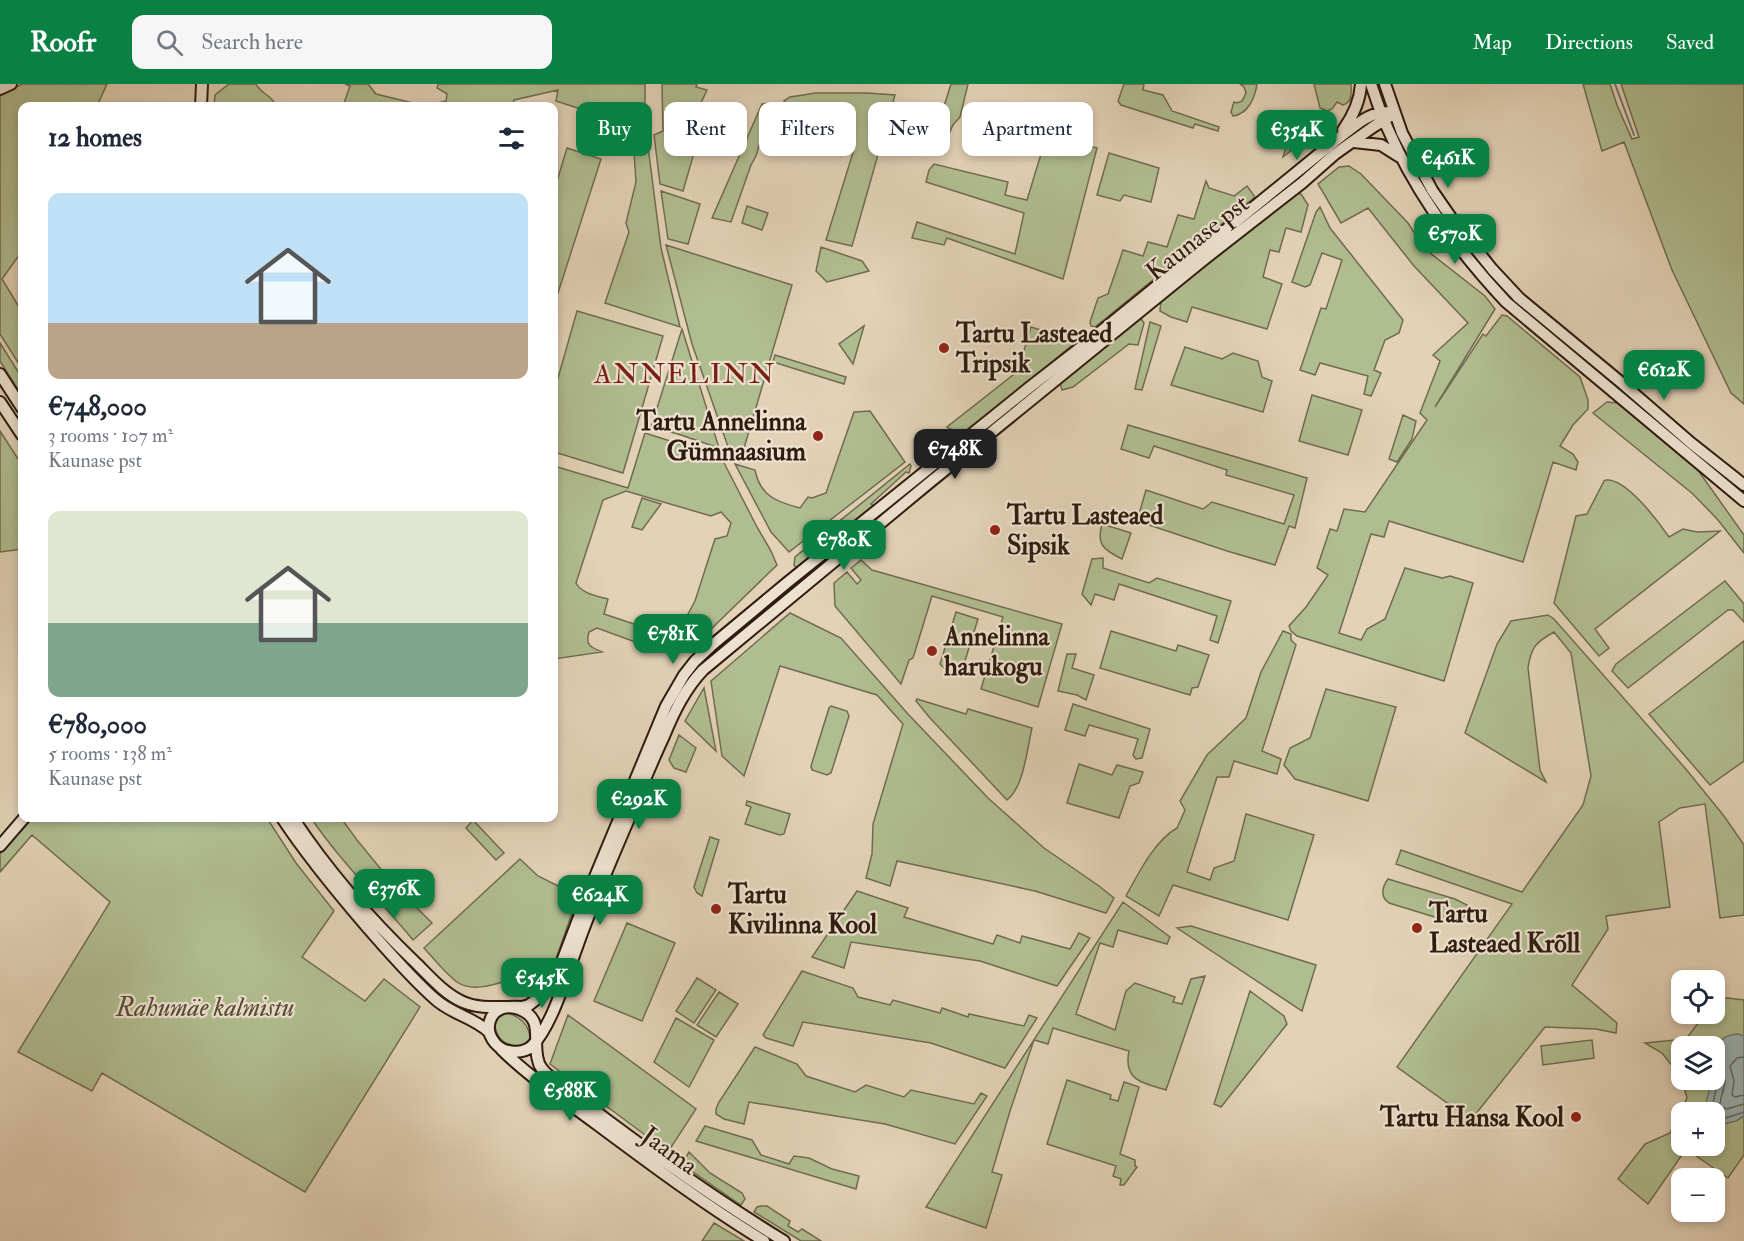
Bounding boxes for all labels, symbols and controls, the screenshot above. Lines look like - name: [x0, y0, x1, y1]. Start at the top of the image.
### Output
- search box: [132, 15, 552, 69]
- text: Roofr: [30, 25, 96, 60]
- icon: search: [153, 26, 186, 59]
- text: Search here: [201, 28, 303, 56]
- text: Map: [1472, 29, 1512, 56]
- text: Directions: [1545, 29, 1633, 56]
- text: Saved: [1666, 29, 1714, 56]
- chip: Buy: [576, 102, 652, 156]
- chip: Rent: [664, 102, 747, 156]
- chip: Filters: [759, 102, 856, 156]
- chip: New: [868, 102, 950, 156]
- chip: Apartment: [962, 102, 1093, 156]
- pin: €354K: [1255, 110, 1339, 161]
- text: €354K: [1271, 117, 1323, 142]
- text: 12 homes: [48, 122, 142, 154]
- icon: filters: [495, 122, 528, 155]
- pin: €461K: [1406, 138, 1490, 189]
- text: €461K: [1421, 145, 1475, 170]
- street label: Kaunase pst: [1140, 188, 1256, 289]
- pin: €570K: [1413, 214, 1497, 265]
- text: €570K: [1428, 221, 1482, 246]
- icon: home: [234, 232, 342, 340]
- place label: Tartu Lasteaed Tripsik: [955, 318, 1112, 381]
- marker: Tartu Lasteaed Tripsik: [937, 341, 951, 355]
- pin: €612K: [1622, 350, 1706, 401]
- district label: ANNELINN: [593, 357, 776, 392]
- text: €612K: [1638, 357, 1690, 382]
- text: €748,000: [48, 391, 147, 423]
- place label: Tartu Annelinna Gümnaasium: [636, 406, 807, 468]
- text: 3 rooms · 107 m²: [48, 423, 173, 448]
- marker: Tartu Annelinna Gümnaasium: [811, 429, 825, 443]
- pin: €748K: [913, 429, 997, 480]
- text: €748K: [928, 436, 982, 461]
- text: Kaunase pst: [48, 448, 142, 473]
- place label: Tartu Lasteaed Sipsik: [1006, 500, 1163, 563]
- pin: €780K: [802, 520, 886, 571]
- marker: Tartu Lasteaed Sipsik: [988, 523, 1002, 537]
- text: €780K: [817, 527, 871, 552]
- icon: home: [234, 550, 342, 658]
- pin: €781K: [631, 614, 715, 665]
- text: €781K: [647, 621, 699, 646]
- place label: Annelinna harukogu: [943, 621, 1051, 684]
- marker: Annelinna harukogu: [925, 644, 939, 658]
- text: €780,000: [48, 709, 147, 741]
- text: 5 rooms · 138 m²: [48, 741, 172, 766]
- text: Kaunase pst: [48, 766, 142, 791]
- pin: €292K: [597, 779, 681, 830]
- text: €292K: [611, 786, 667, 811]
- pin: €376K: [352, 869, 436, 920]
- pin: €624K: [558, 875, 642, 926]
- text: €376K: [368, 876, 420, 901]
- place label: Tartu Kivilinna Kool: [727, 879, 877, 941]
- text: €624K: [572, 882, 628, 907]
- place label: Tartu Lasteaed Krõll: [1428, 898, 1580, 960]
- marker: Tartu Kivilinna Kool: [709, 902, 723, 916]
- marker: Tartu Lasteaed Krõll: [1410, 921, 1424, 935]
- pin: €545K: [500, 958, 584, 1009]
- text: €545K: [515, 965, 569, 990]
- map controls: [1671, 970, 1725, 1222]
- button: locate: [1671, 970, 1725, 1024]
- park label: Rahumäe kalmistu: [115, 992, 294, 1024]
- button: layers: [1671, 1036, 1725, 1090]
- pin: €588K: [528, 1071, 612, 1122]
- text: €588K: [543, 1078, 597, 1103]
- place label: Tartu Hansa Kool: [1379, 1102, 1564, 1134]
- button: +: [1671, 1102, 1725, 1156]
- marker: Tartu Hansa Kool: [1569, 1110, 1583, 1124]
- street label: Jaama: [634, 1119, 704, 1182]
- button: −: [1671, 1168, 1725, 1222]

